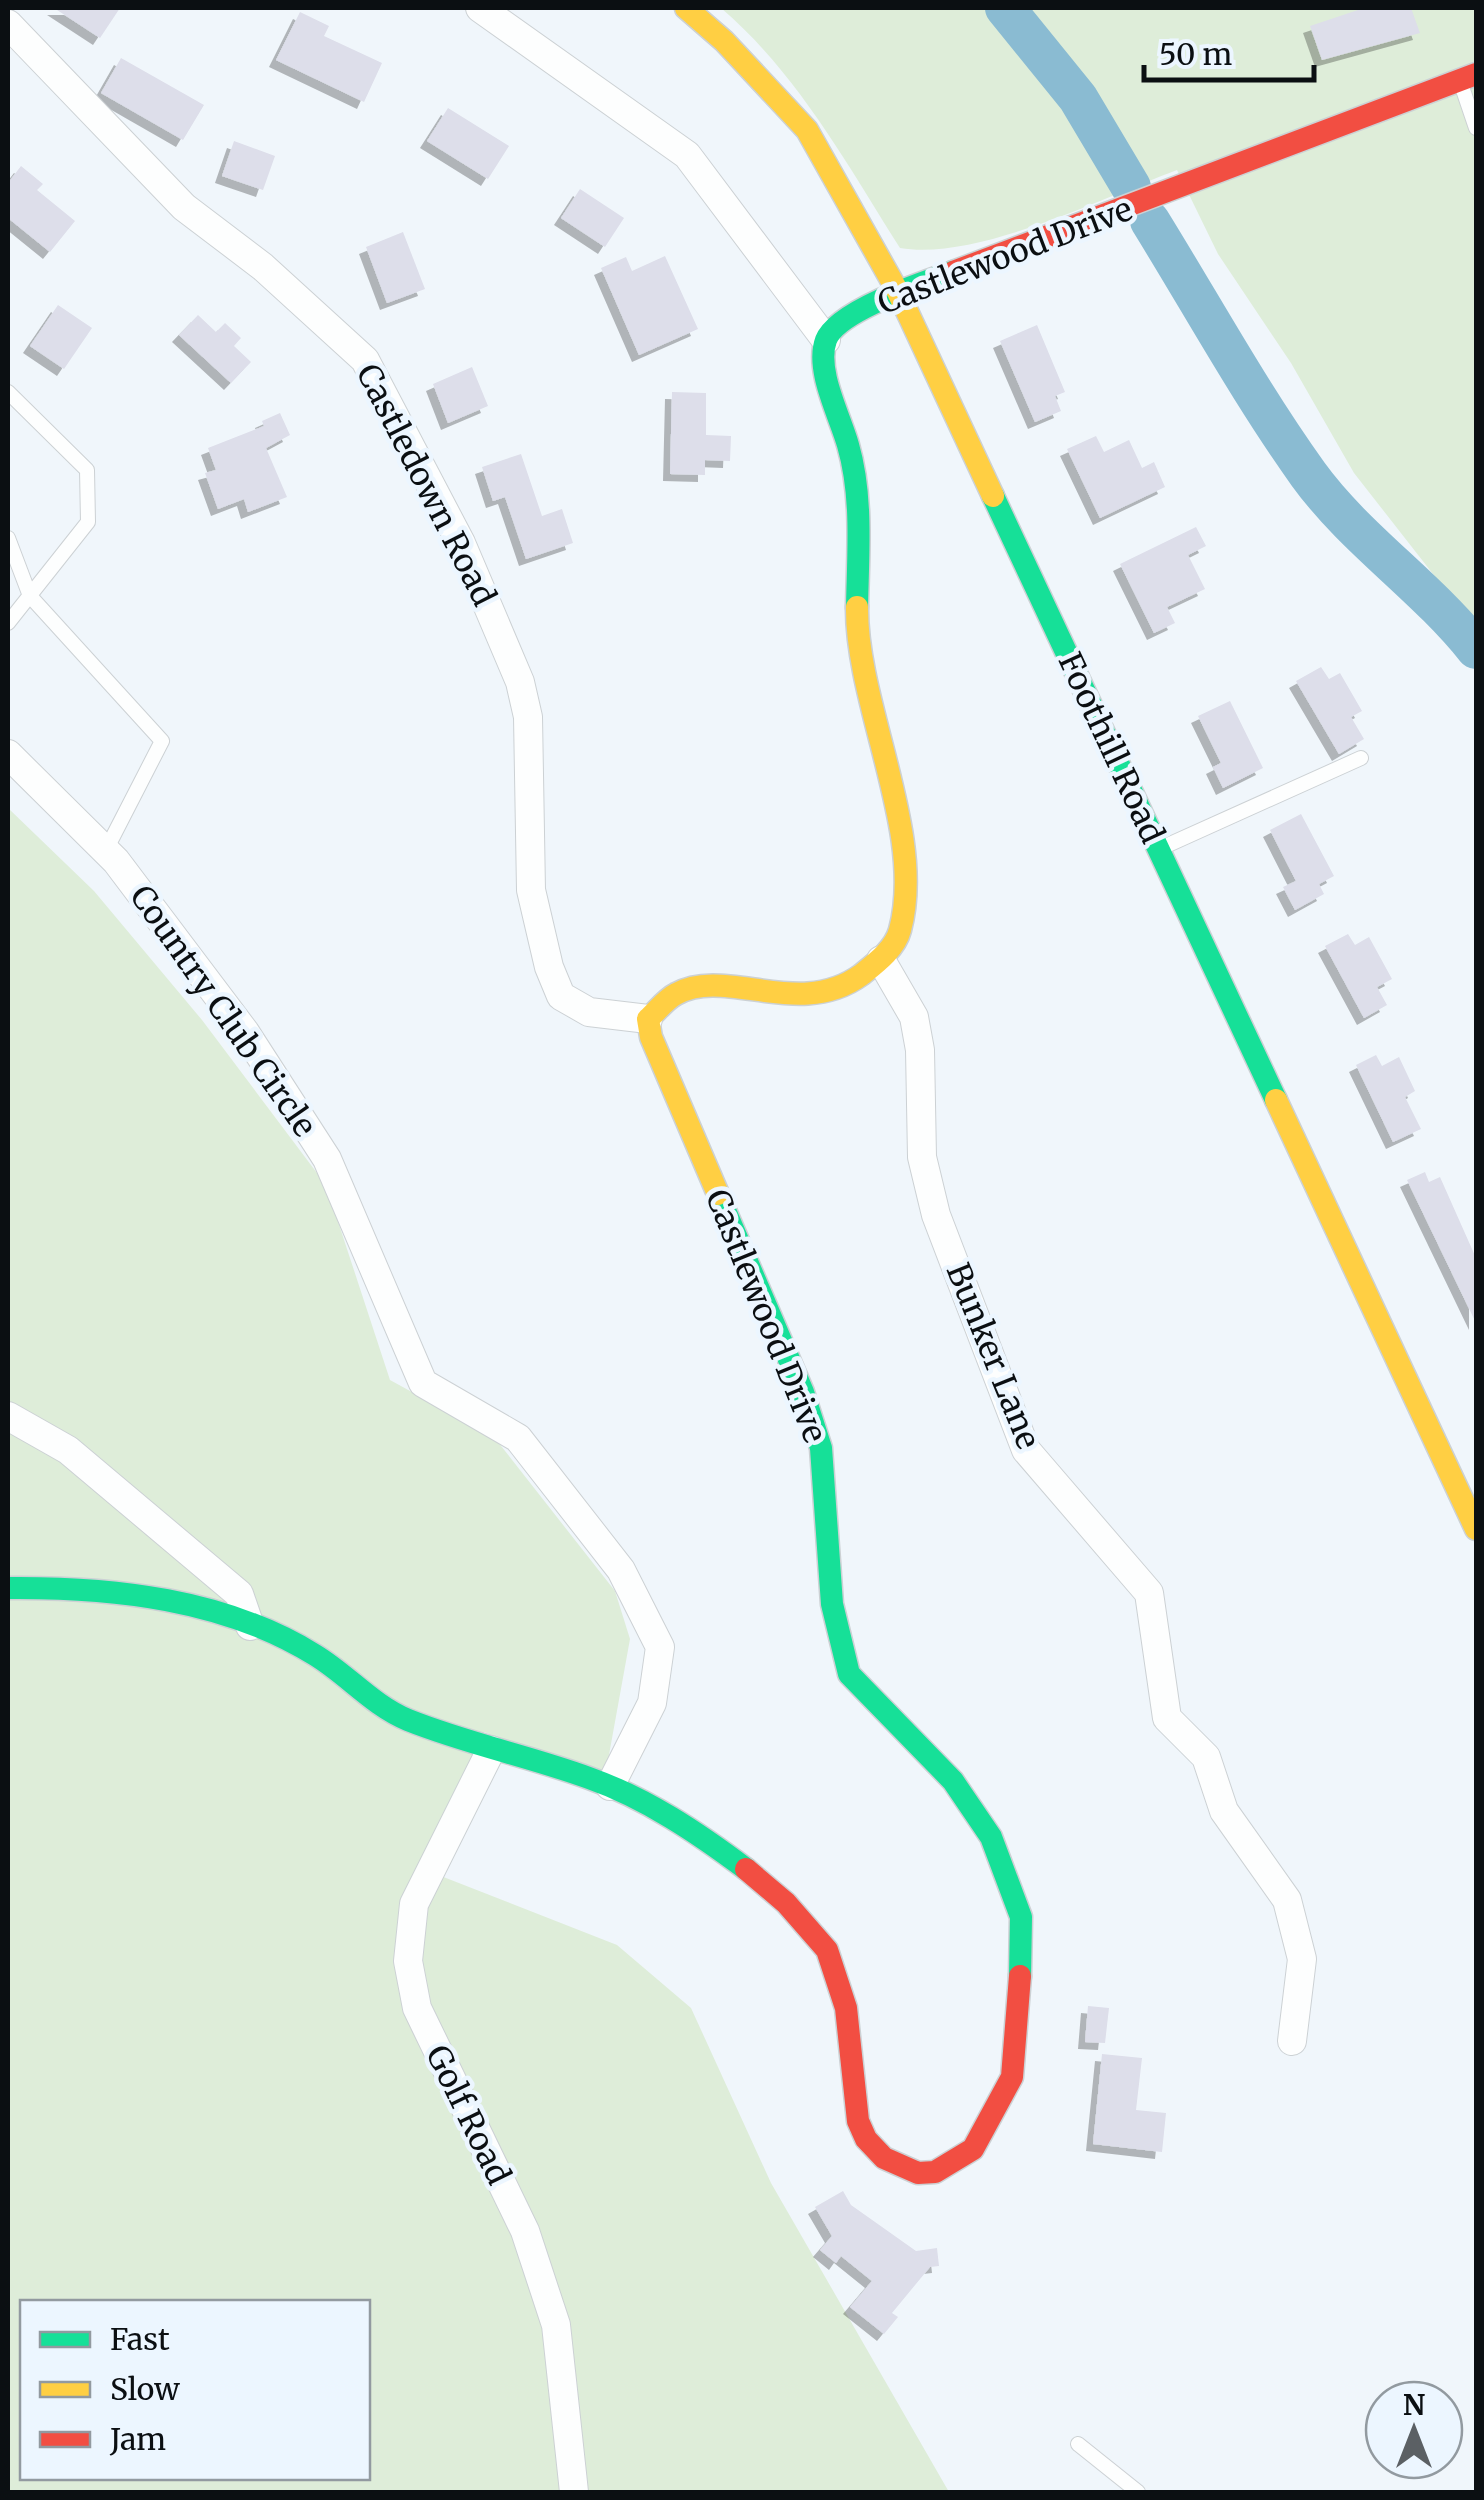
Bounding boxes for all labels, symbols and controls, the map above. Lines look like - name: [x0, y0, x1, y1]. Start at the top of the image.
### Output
- scale bar: [1144, 20, 1314, 82]
- text: 50 m: [1159, 35, 1232, 73]
- street label: Castlewood Drive: [872, 189, 1138, 323]
- street label: Castledown Road: [348, 358, 504, 612]
- street label: Foothill Road: [1049, 646, 1173, 850]
- street label: Country Club Circle: [121, 878, 325, 1144]
- street label: Castlewood Drive: [697, 1184, 835, 1448]
- street label: Bunker Lane: [938, 1257, 1048, 1455]
- street label: Golf Road: [417, 2039, 519, 2191]
- legend: [20, 2300, 370, 2480]
- text: Fast: [110, 2320, 170, 2358]
- text: Slow: [110, 2370, 180, 2408]
- north arrow: [1364, 2380, 1464, 2480]
- text: N: [1403, 2387, 1425, 2423]
- text: Jam: [109, 2420, 166, 2458]

